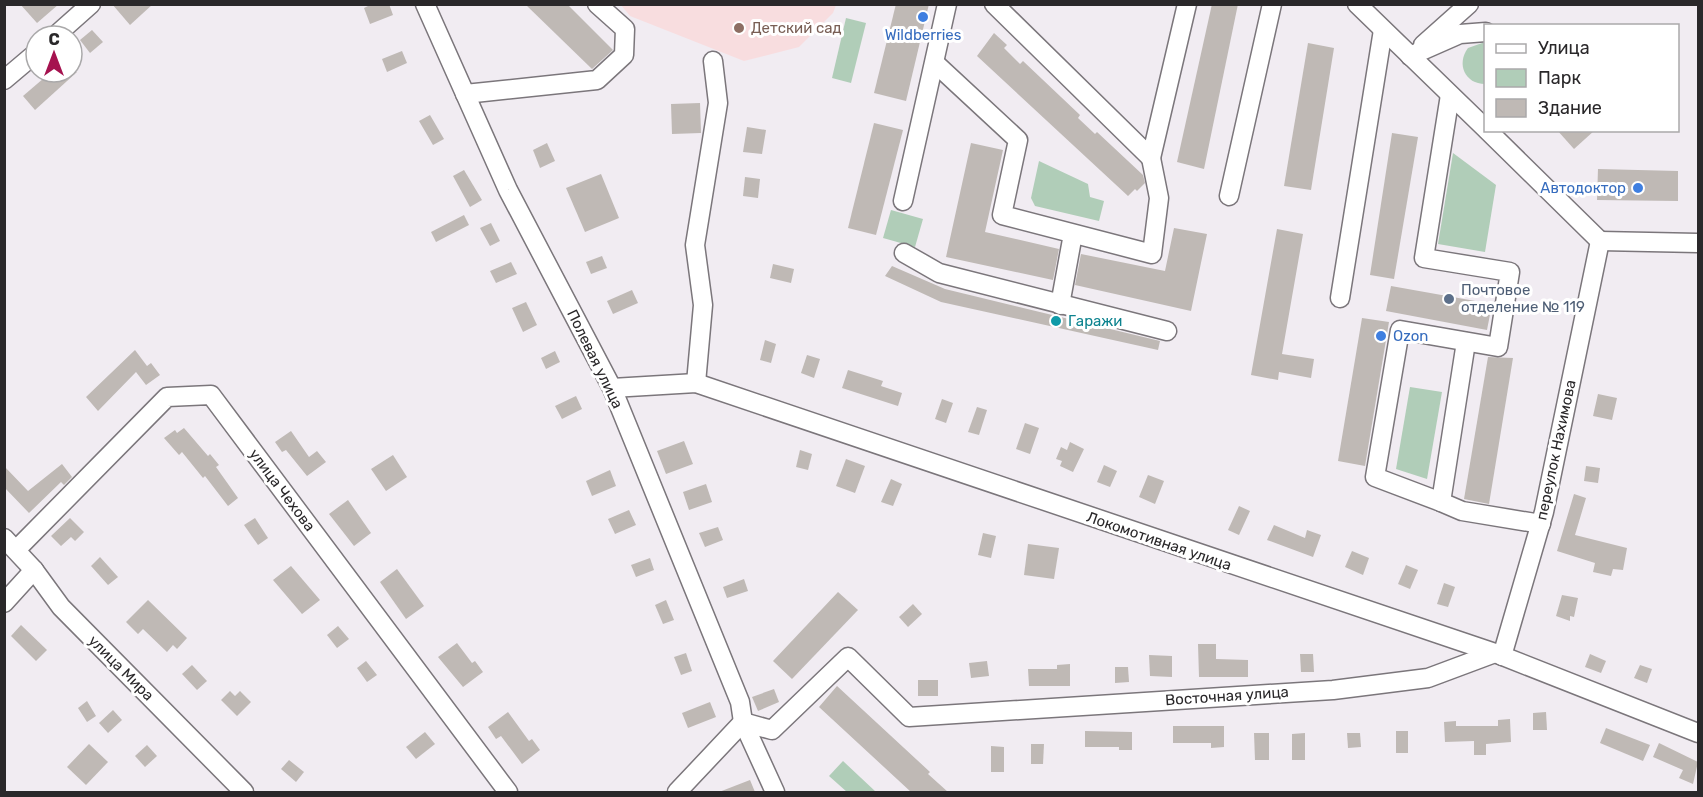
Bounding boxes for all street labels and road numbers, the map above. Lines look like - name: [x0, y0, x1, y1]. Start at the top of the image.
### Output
- street label: Полевая улица: [563, 307, 627, 411]
- street label: переулок Нахимова: [1532, 378, 1580, 522]
- street label: улица Чехова: [245, 445, 319, 535]
- street label: Локомотивная улица: [1084, 508, 1234, 574]
- street label: улица Мира: [85, 632, 157, 704]
- street label: Восточная улица: [1165, 683, 1289, 709]

